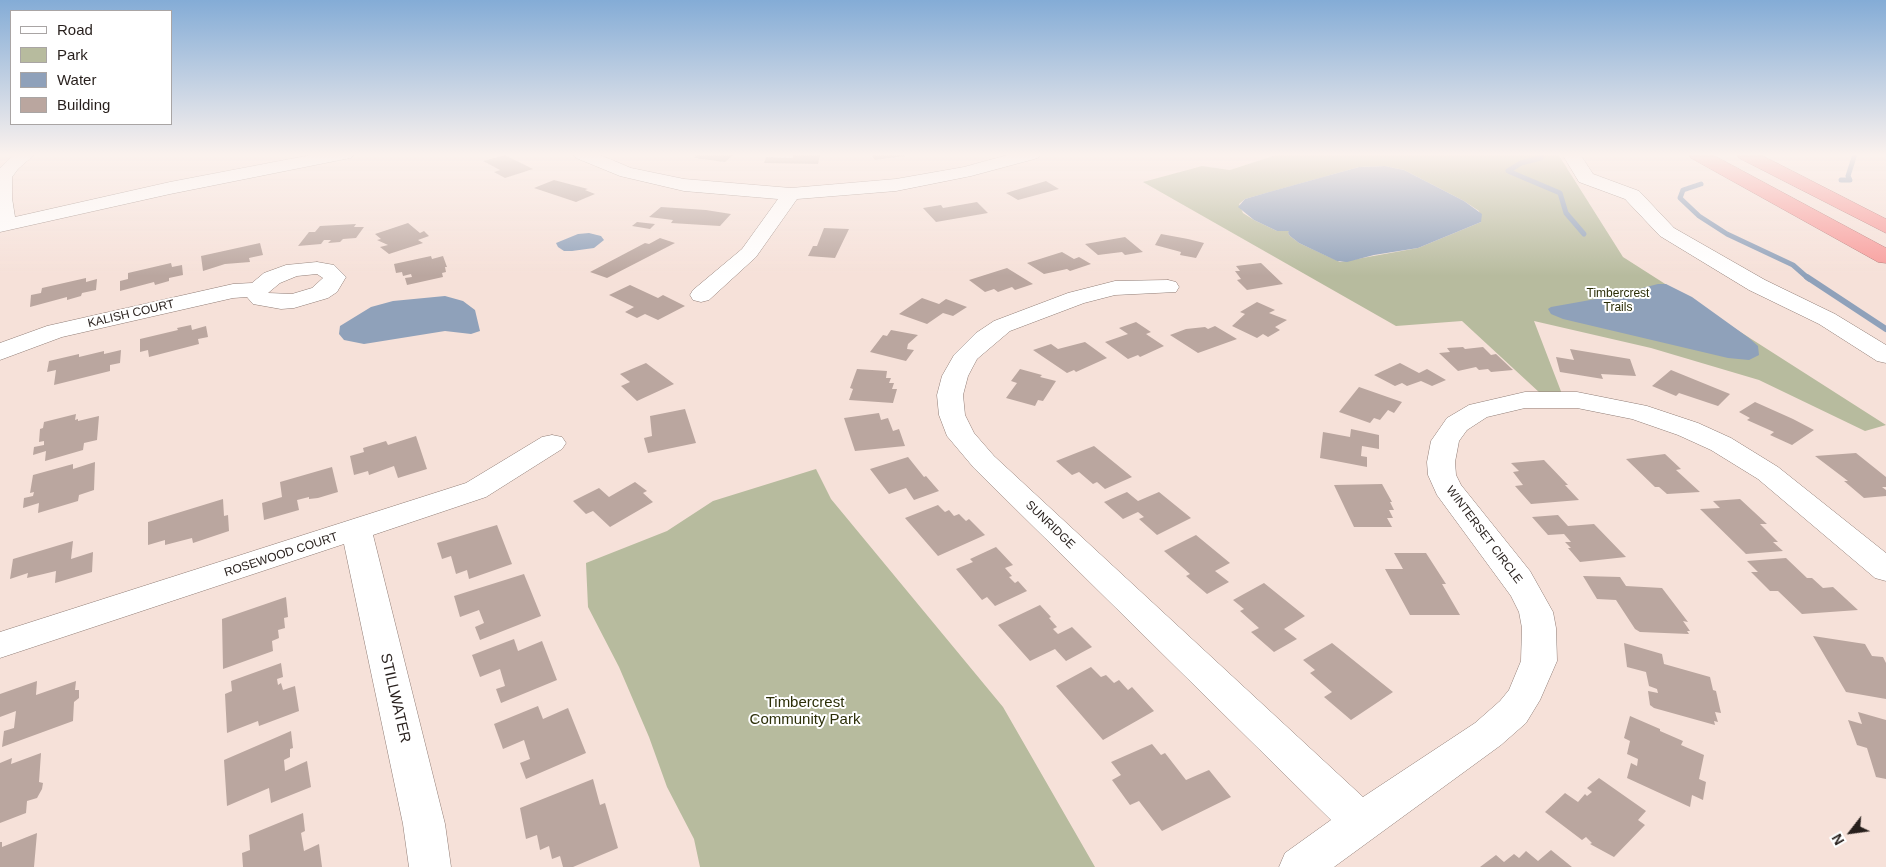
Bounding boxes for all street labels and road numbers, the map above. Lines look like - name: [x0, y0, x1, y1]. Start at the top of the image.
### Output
- street label: KALISH COURT: [86, 297, 176, 331]
- street label: WINTERSET CIRCLE: [1443, 484, 1525, 586]
- street label: SUNRIDGE: [1022, 498, 1078, 552]
- street label: ROSEWOOD COURT: [222, 530, 340, 580]
- street label: STILLWATER: [376, 651, 414, 745]

